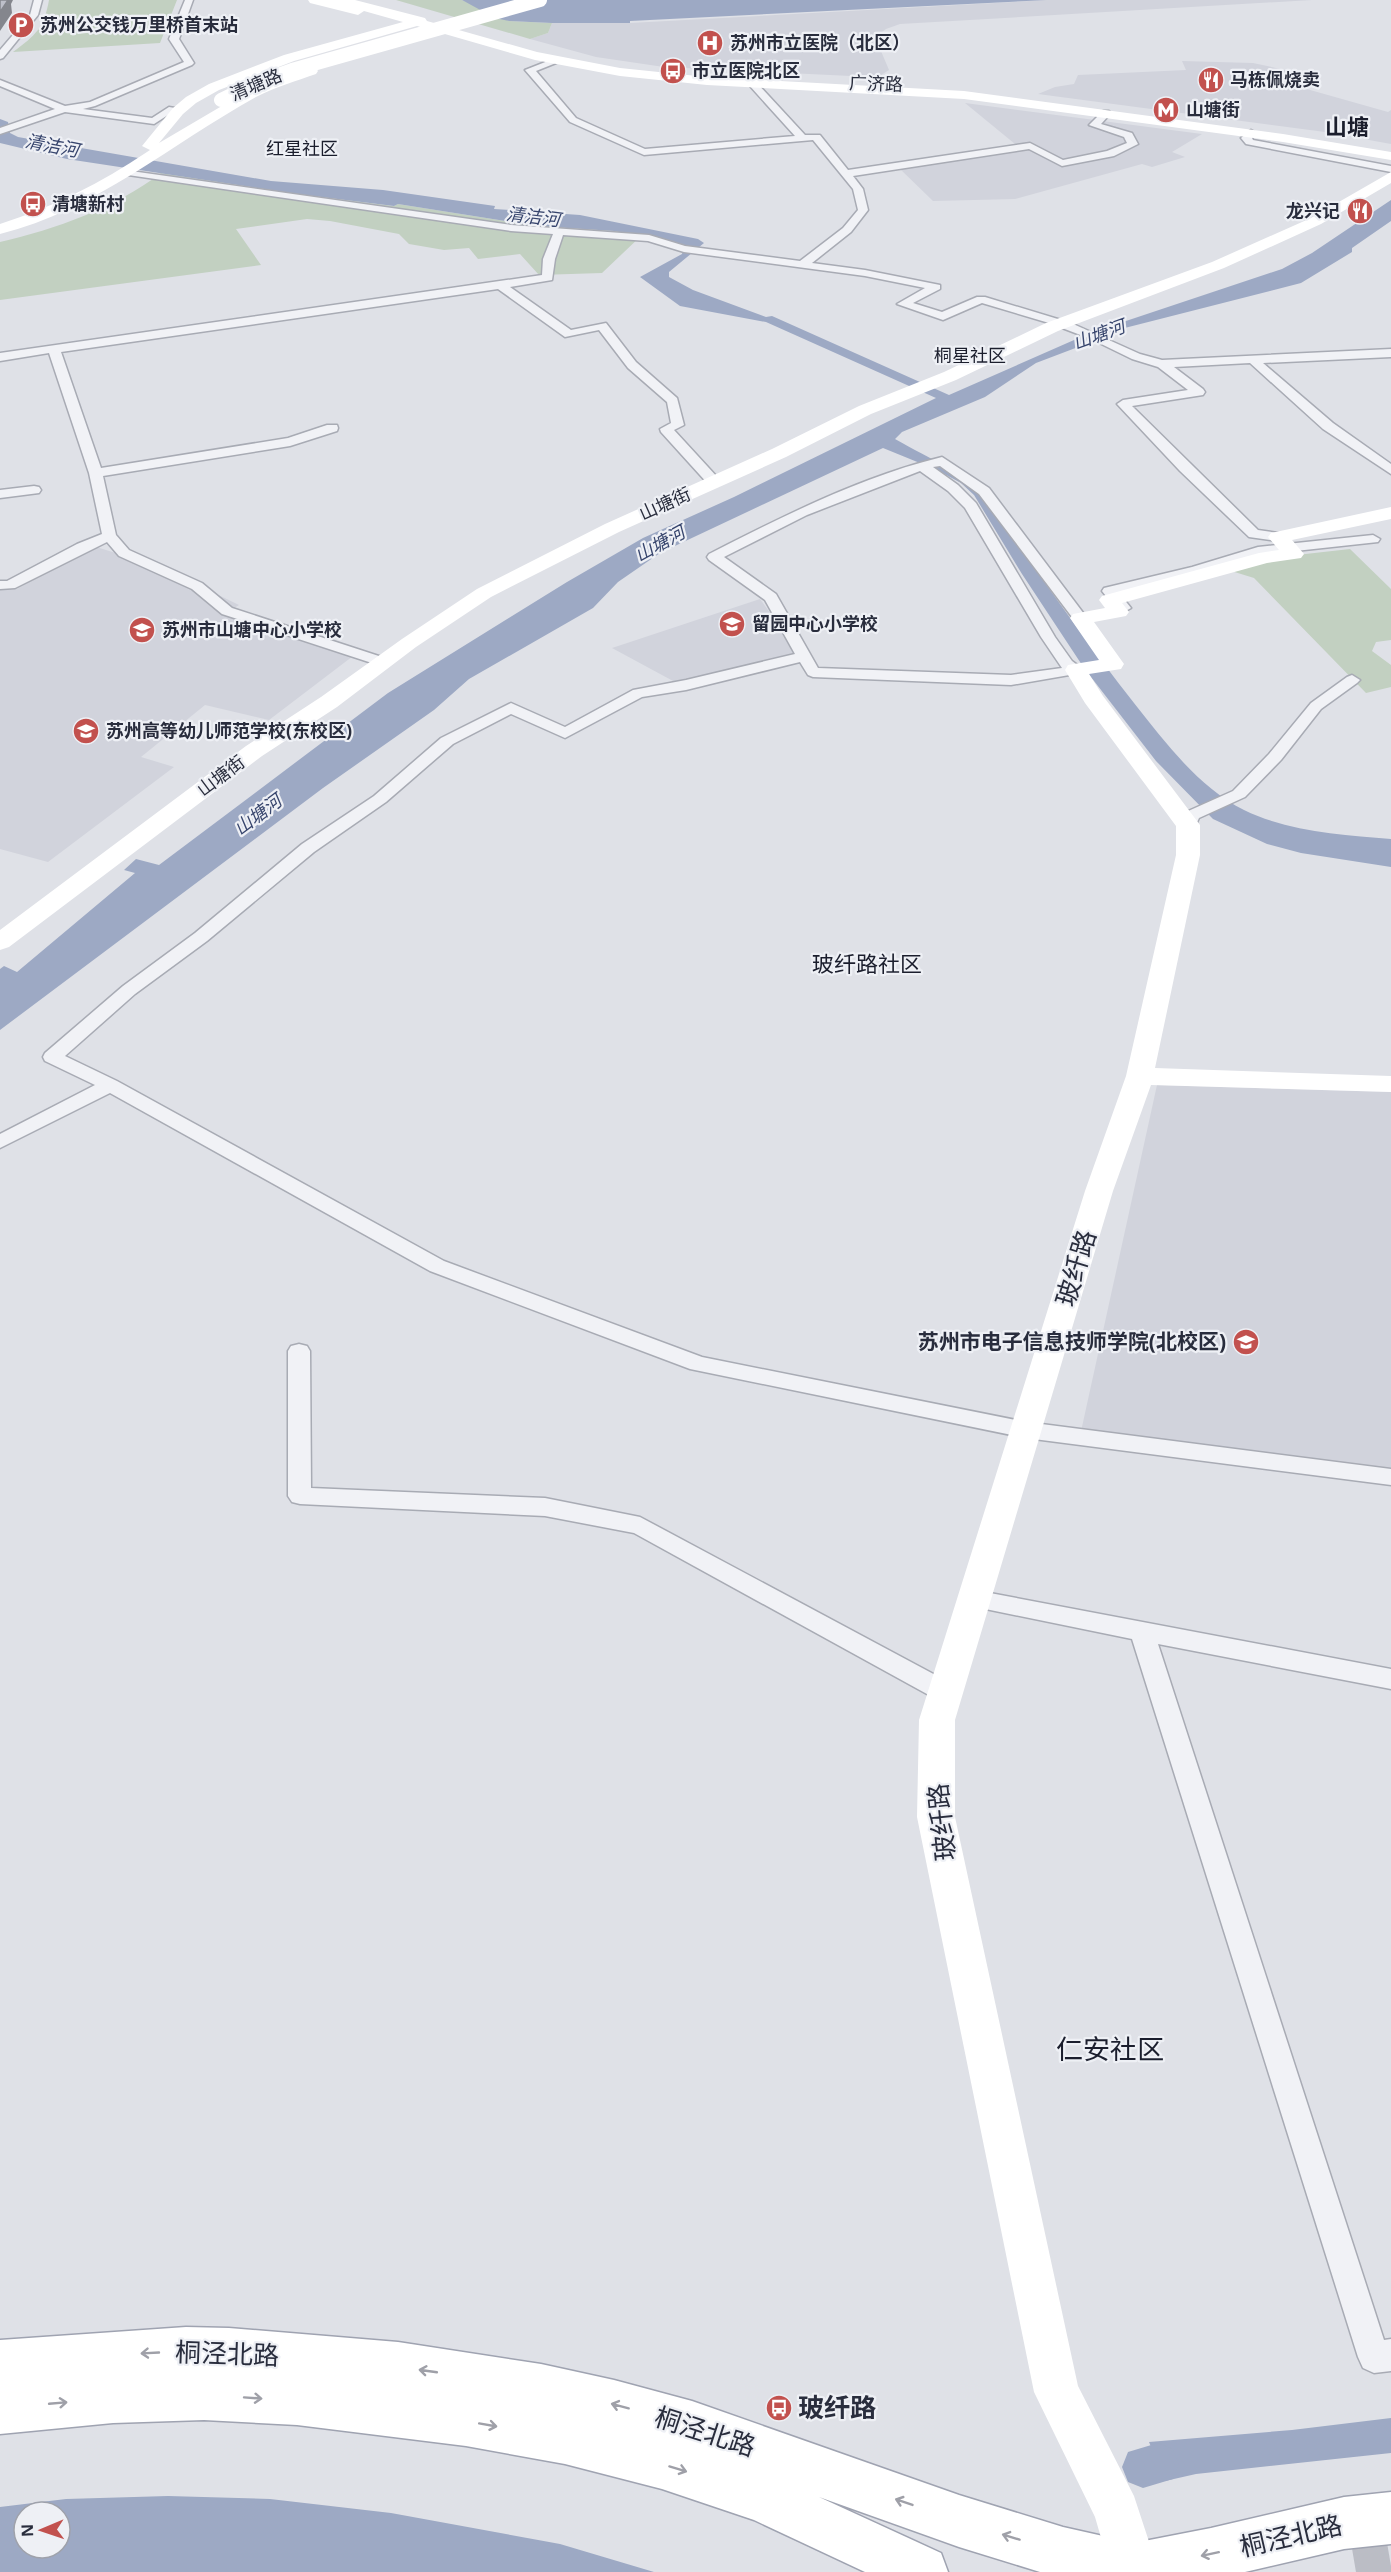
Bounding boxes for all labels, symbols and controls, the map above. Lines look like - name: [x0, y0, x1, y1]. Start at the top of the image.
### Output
- parking icon: 苏州公交钱万里桥首末站: [6, 10, 36, 40]
- place label: 苏州公交钱万里桥首末站: [40, 12, 238, 36]
- hospital icon: 苏州市立医院（北区）: [695, 28, 725, 58]
- place label: 苏州市立医院（北区）: [730, 30, 910, 54]
- bus stop icon: 市立医院北区: [658, 56, 688, 86]
- place label: 市立医院北区: [692, 58, 800, 82]
- street label: 清塘路: [226, 62, 285, 106]
- restaurant icon: 马栋佩烧卖: [1196, 65, 1226, 95]
- place label: 马栋佩烧卖: [1230, 67, 1320, 91]
- street label: 广济路: [849, 70, 903, 96]
- metro station icon: 山塘街: [1151, 95, 1181, 125]
- place label: 山塘街: [1186, 97, 1240, 121]
- district label: 山塘: [1325, 111, 1369, 141]
- water label: 清洁河: [23, 128, 84, 163]
- district label: 红星社区: [266, 136, 338, 160]
- bus stop icon: 清塘新村: [18, 189, 48, 219]
- place label: 清塘新村: [52, 191, 124, 215]
- restaurant icon: 龙兴记: [1345, 196, 1375, 226]
- place label: 龙兴记: [1286, 198, 1340, 222]
- water label: 清洁河: [505, 201, 564, 232]
- water label: 山塘河: [1069, 313, 1131, 355]
- district label: 桐星社区: [934, 343, 1006, 367]
- street label: 山塘街: [635, 481, 694, 525]
- water label: 山塘河: [630, 518, 692, 567]
- school or university icon: 留园中心小学校: [717, 609, 747, 639]
- place label: 留园中心小学校: [752, 611, 878, 635]
- school or university icon: 苏州市山塘中心小学校: [127, 615, 157, 645]
- place label: 苏州市山塘中心小学校: [162, 617, 342, 641]
- school or university icon: 苏州高等幼儿师范学校(东校区): [71, 716, 101, 746]
- place label: 苏州高等幼儿师范学校(东校区): [106, 718, 352, 742]
- street label: 山塘街: [192, 749, 249, 801]
- water label: 山塘河: [229, 787, 289, 840]
- district label: 玻纤路社区: [812, 948, 922, 978]
- street label: 玻纤路: [1046, 1225, 1104, 1310]
- place label: 苏州市电子信息技师学院(北校区): [918, 1327, 1226, 1355]
- school or university icon: 苏州市电子信息技师学院(北校区): [1231, 1327, 1261, 1357]
- street label: 玻纤路: [919, 1781, 963, 1863]
- district label: 仁安社区: [1056, 2030, 1164, 2067]
- street label: 桐泾北路: [174, 2333, 280, 2373]
- one-way arrow: [140, 2347, 160, 2358]
- one-way arrow: [418, 2366, 438, 2377]
- place label: 玻纤路: [798, 2389, 876, 2425]
- one-way arrow: [242, 2393, 262, 2404]
- bus stop icon: 玻纤路: [764, 2393, 794, 2423]
- one-way arrow: [48, 2397, 68, 2408]
- street label: 桐泾北路: [650, 2398, 760, 2464]
- one-way arrow: [610, 2400, 629, 2411]
- one-way arrow: [478, 2419, 498, 2430]
- one-way arrow: [668, 2465, 687, 2476]
- one-way arrow: [894, 2496, 913, 2507]
- north arrow: [12, 2500, 72, 2560]
- street label: 桐泾北路: [1236, 2506, 1345, 2564]
- text: N: [16, 2524, 38, 2537]
- one-way arrow: [1002, 2531, 1021, 2542]
- one-way arrow: [1201, 2549, 1221, 2560]

